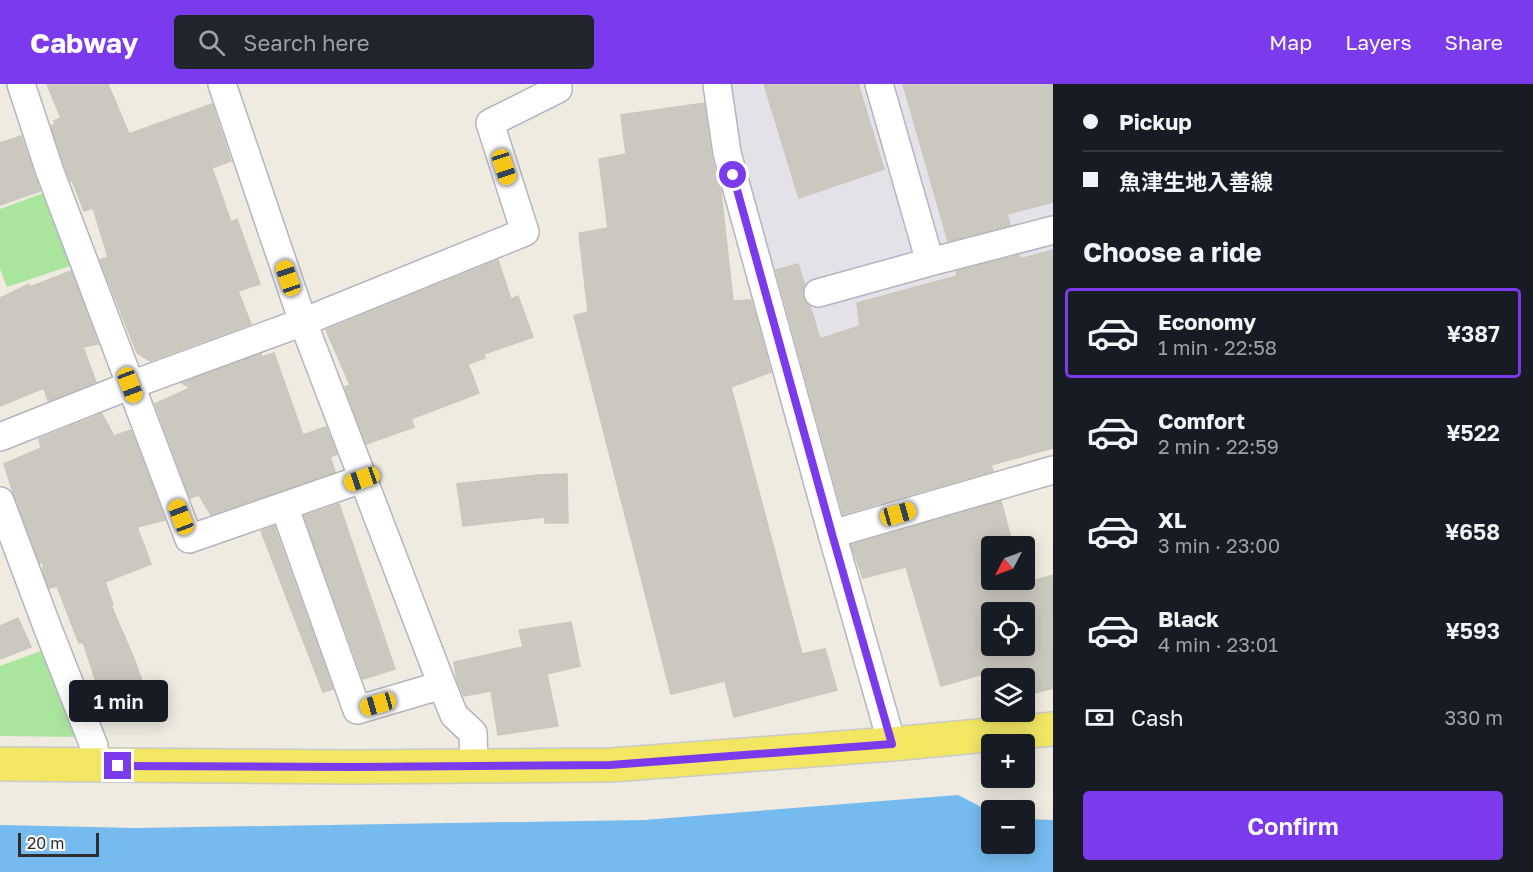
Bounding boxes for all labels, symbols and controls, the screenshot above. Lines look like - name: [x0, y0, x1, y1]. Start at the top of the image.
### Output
- search box: [174, 15, 594, 69]
- text: Cabway: [30, 26, 138, 59]
- icon: search: [195, 26, 228, 59]
- text: Search here: [243, 29, 369, 56]
- text: Map: [1269, 29, 1312, 55]
- text: Layers: [1345, 29, 1412, 55]
- text: Share: [1445, 29, 1503, 55]
- text: Pickup: [1119, 108, 1192, 135]
- car: [490, 147, 518, 187]
- route start: [719, 161, 746, 188]
- text: 魚津生地入善線: [1119, 168, 1273, 195]
- text: Choose a ride: [1083, 236, 1262, 268]
- car: [274, 258, 302, 298]
- icon: car: [1086, 306, 1140, 360]
- text: Economy: [1158, 308, 1256, 335]
- text: ¥387: [1447, 320, 1500, 347]
- text: 1 min · 22:58: [1158, 335, 1277, 359]
- car: [115, 365, 145, 405]
- icon: car: [1086, 405, 1140, 459]
- text: Comfort: [1158, 407, 1245, 434]
- text: ¥522: [1446, 419, 1500, 446]
- text: 2 min · 22:59: [1158, 434, 1279, 458]
- car: [342, 465, 382, 493]
- car: [166, 497, 196, 537]
- car: [878, 500, 918, 528]
- icon: car: [1086, 504, 1140, 558]
- text: XL: [1158, 506, 1186, 533]
- text: ¥658: [1445, 518, 1500, 545]
- text: 3 min · 23:00: [1158, 533, 1280, 557]
- north arrow: [981, 536, 1035, 590]
- map controls: [981, 536, 1035, 854]
- button: locate: [981, 602, 1035, 656]
- icon: car: [1086, 603, 1140, 657]
- text: Black: [1158, 605, 1219, 632]
- text: ¥593: [1446, 617, 1500, 644]
- text: 4 min · 23:01: [1158, 632, 1278, 656]
- button: layers: [981, 668, 1035, 722]
- callout: 1 min: [68, 679, 168, 721]
- text: 1 min: [93, 689, 144, 713]
- car: [358, 690, 398, 718]
- icon: cash: [1083, 701, 1116, 734]
- text: Cash: [1131, 704, 1184, 731]
- text: 330 m: [1445, 705, 1503, 729]
- button: +: [981, 734, 1035, 788]
- route end: [104, 752, 131, 779]
- button: Confirm: [1083, 791, 1503, 860]
- button: −: [981, 800, 1035, 854]
- scale bar: [18, 830, 99, 858]
- text: 20 m: [27, 833, 64, 853]

